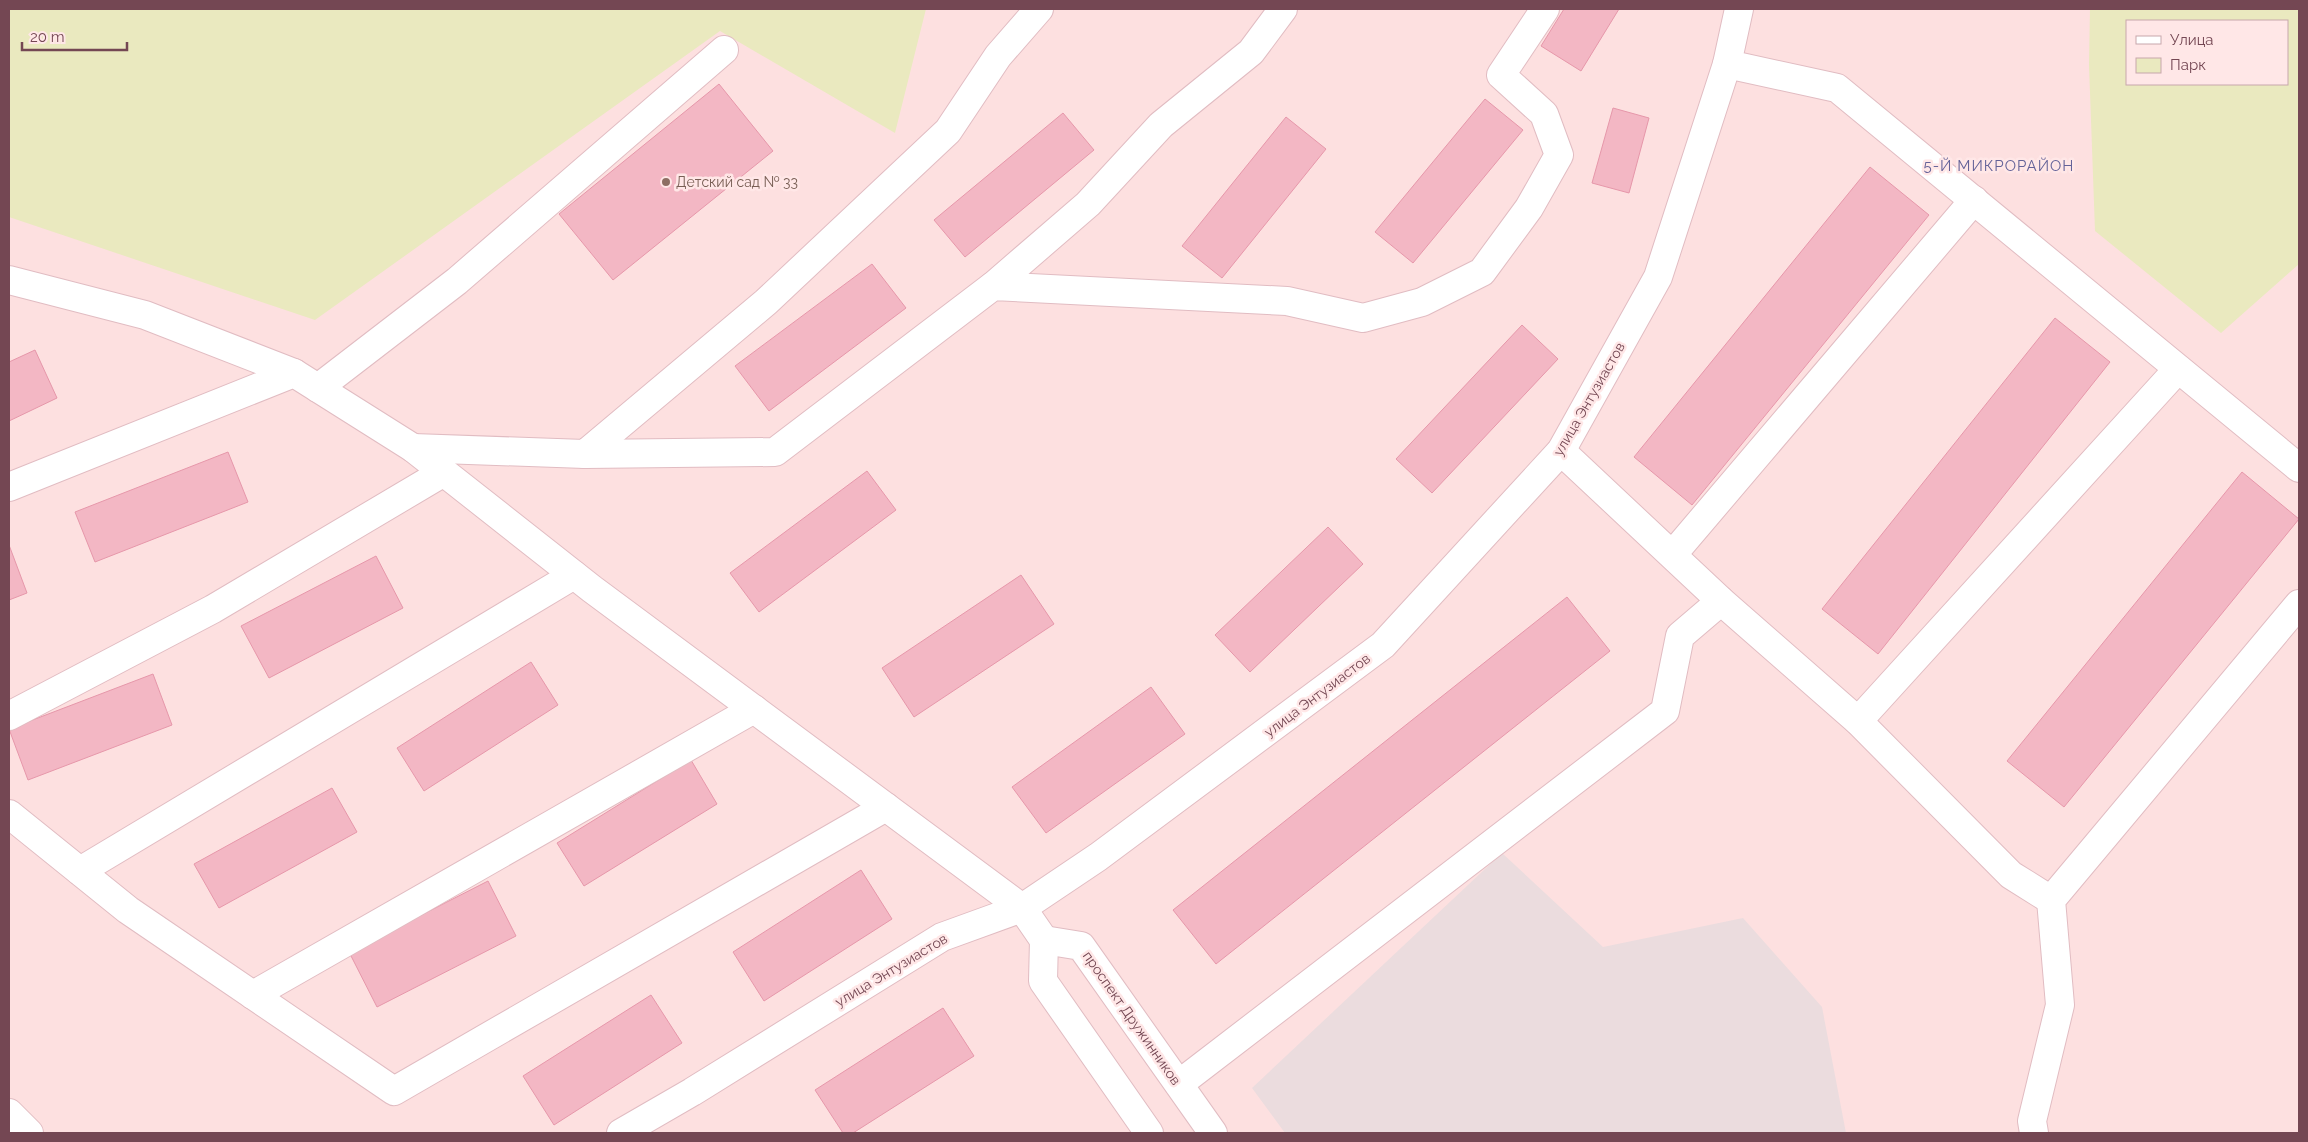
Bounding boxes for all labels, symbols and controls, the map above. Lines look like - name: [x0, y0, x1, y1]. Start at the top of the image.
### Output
- scale bar: [22, 20, 128, 52]
- legend: [2126, 20, 2288, 85]
- text: 20 m: [30, 28, 65, 46]
- text: Улица: [2170, 31, 2214, 49]
- text: Парк: [2170, 56, 2206, 74]
- district label: 5-Й МИКРОРАЙОН: [1924, 157, 2074, 175]
- place label: Детский сад № 33: [676, 174, 798, 190]
- marker: Детский сад № 33: [660, 176, 672, 188]
- street label: улица Энтузиастов: [1550, 340, 1628, 458]
- street label: улица Энтузиастов: [1261, 650, 1373, 740]
- street label: улица Энтузиастов: [832, 930, 950, 1010]
- street label: проспект Дружинников: [1080, 948, 1184, 1088]

